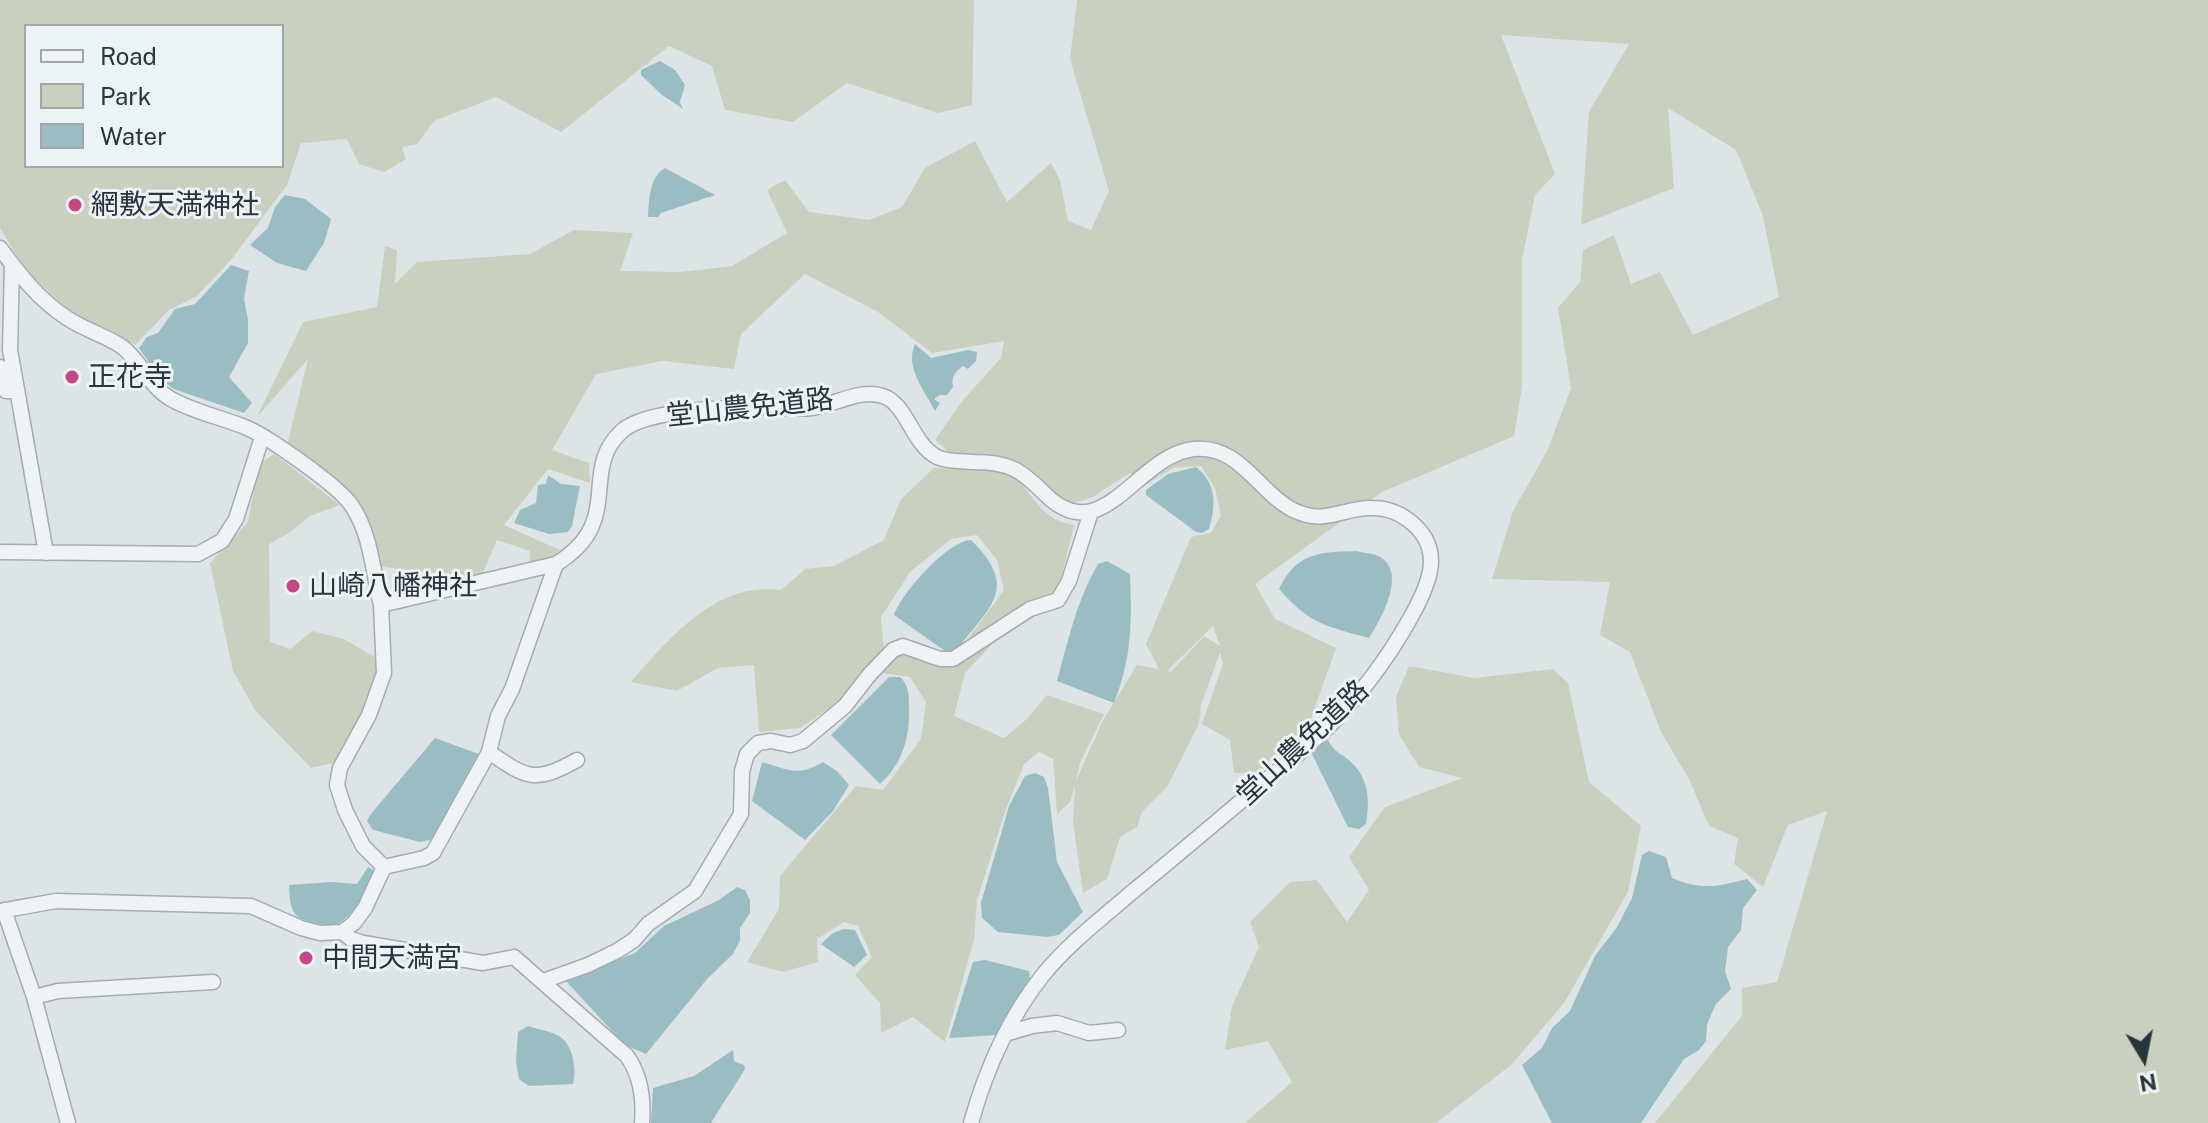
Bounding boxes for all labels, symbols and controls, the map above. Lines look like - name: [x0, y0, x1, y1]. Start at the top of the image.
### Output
- legend: [24, 24, 284, 168]
- text: Road: [100, 42, 157, 70]
- text: Park: [100, 82, 151, 110]
- text: Water: [100, 122, 167, 150]
- place label: 網敷天満神社: [91, 188, 259, 222]
- marker: 網敷天満神社: [66, 196, 84, 214]
- place label: 正花寺: [88, 360, 172, 394]
- marker: 正花寺: [63, 368, 81, 386]
- street label: 堂山農免道路: [665, 383, 835, 433]
- place label: 山崎八幡神社: [309, 569, 477, 603]
- marker: 山崎八幡神社: [284, 577, 302, 595]
- street label: 堂山農免道路: [1230, 673, 1376, 813]
- place label: 中間天満宮: [322, 941, 462, 975]
- marker: 中間天満宮: [297, 949, 315, 967]
- north arrow: [2104, 1019, 2184, 1099]
- text: N: [2137, 1068, 2159, 1097]

